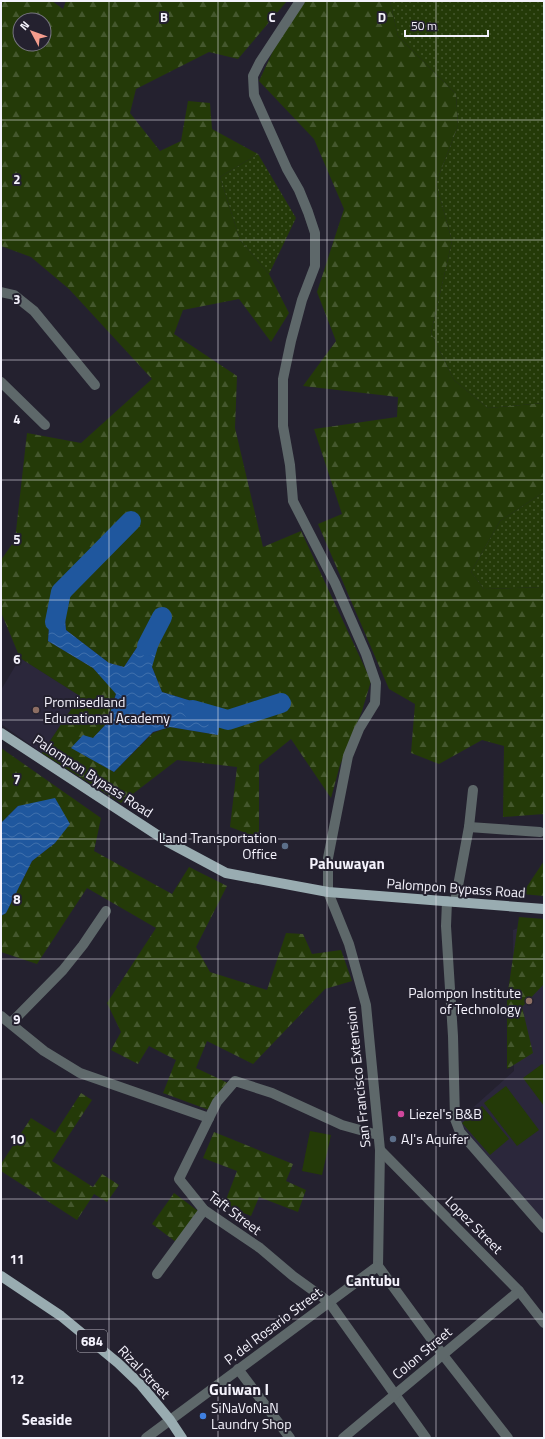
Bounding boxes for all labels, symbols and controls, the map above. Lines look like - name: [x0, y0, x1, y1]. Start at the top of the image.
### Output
- text: B: [160, 7, 168, 27]
- text: C: [268, 7, 276, 27]
- text: D: [378, 7, 386, 27]
- north arrow: [12, 12, 52, 52]
- scale bar: [405, 12, 488, 38]
- text: 50 m: [411, 16, 437, 35]
- text: N: [16, 17, 33, 34]
- text: 2: [13, 169, 21, 189]
- text: 3: [13, 289, 21, 309]
- text: 4: [13, 409, 21, 429]
- text: 5: [13, 529, 21, 549]
- text: 6: [13, 649, 21, 669]
- place label: Promisedland Educational Academy: [44, 691, 170, 728]
- marker: Promisedland Educational Academy: [31, 705, 41, 715]
- street label: Palompon Bypass Road: [29, 729, 157, 822]
- text: 7: [13, 769, 21, 789]
- place label: Land Transportation Office: [159, 827, 277, 864]
- marker: Land Transportation Office: [280, 841, 290, 851]
- district label: Pahuwayan: [309, 852, 385, 875]
- street label: Palompon Bypass Road: [386, 872, 526, 903]
- text: 8: [13, 889, 21, 909]
- place label: Palompon Institute of Technology: [408, 982, 521, 1019]
- marker: Palompon Institute of Technology: [524, 996, 534, 1006]
- street label: San Francisco Extension: [340, 1005, 375, 1149]
- text: 9: [13, 1009, 21, 1029]
- place label: Liezel's B&B: [409, 1103, 482, 1124]
- marker: Liezel's B&B: [396, 1109, 406, 1119]
- place label: AJ's Aquifer: [401, 1128, 468, 1149]
- text: 10: [10, 1129, 24, 1149]
- marker: AJ's Aquifer: [388, 1134, 398, 1144]
- street label: Taft Street: [204, 1186, 266, 1240]
- street label: Lopez Street: [441, 1191, 508, 1258]
- text: 11: [10, 1249, 24, 1269]
- district label: Cantubu: [346, 1269, 400, 1292]
- street label: P. del Rosario Street: [219, 1282, 326, 1369]
- street label: Colon Street: [387, 1321, 456, 1384]
- road number: 684: [77, 1330, 107, 1352]
- street label: Rizal Street: [113, 1340, 175, 1403]
- text: 12: [10, 1369, 24, 1389]
- district label: Guiwan I: [209, 1377, 269, 1401]
- place label: SiNaVoNaN Laundry Shop: [211, 1397, 292, 1434]
- district label: Seaside: [22, 1408, 73, 1431]
- marker: SiNaVoNaN Laundry Shop: [198, 1411, 208, 1421]

